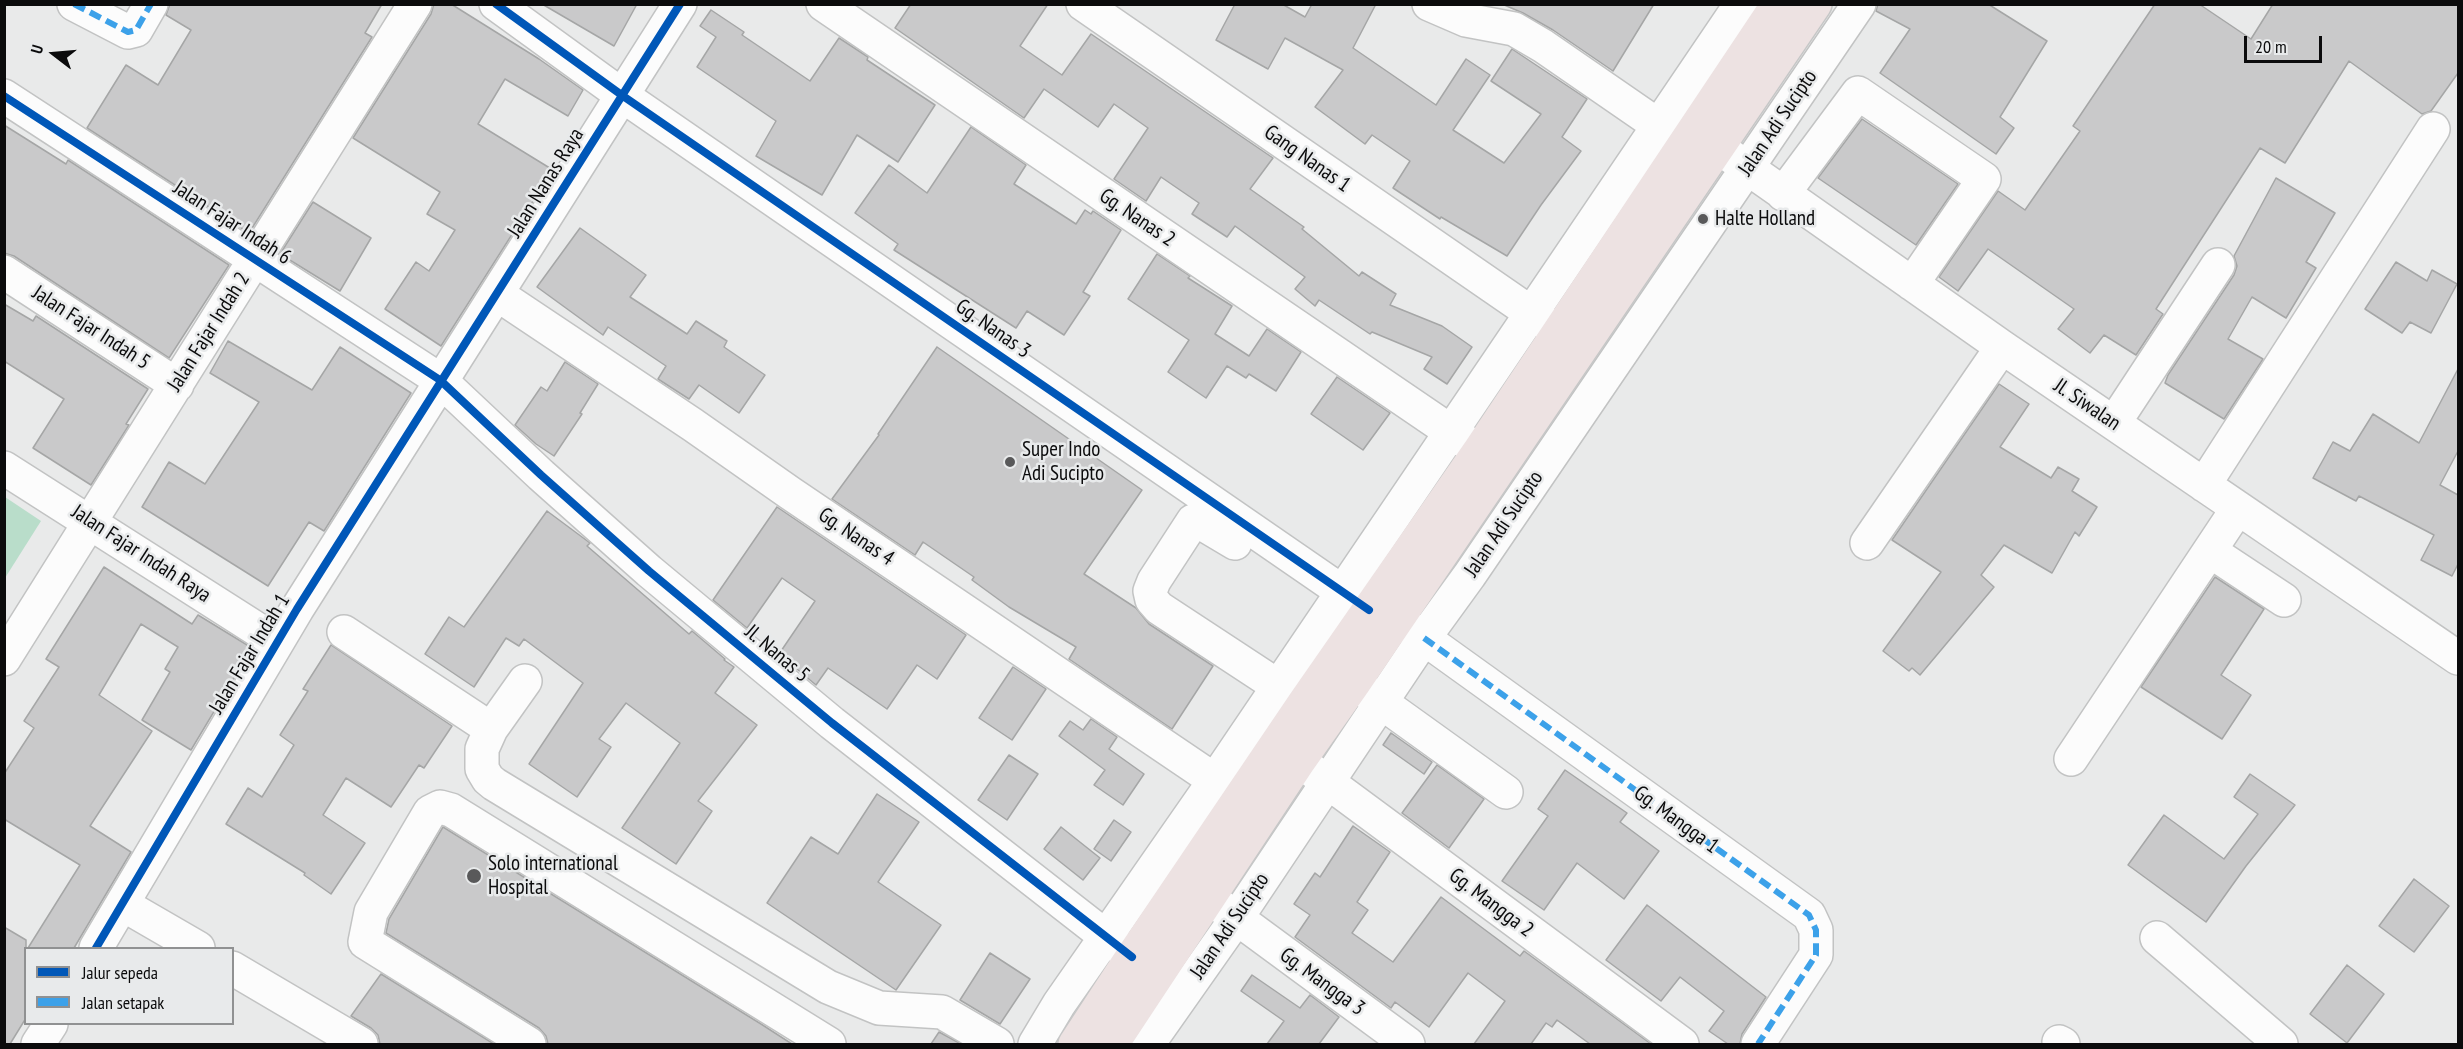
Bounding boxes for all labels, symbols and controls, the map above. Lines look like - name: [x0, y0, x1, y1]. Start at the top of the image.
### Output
- north arrow: [24, 24, 84, 84]
- scale bar: [2247, 24, 2325, 62]
- text: 20 m: [2255, 35, 2287, 58]
- text: U: [26, 42, 47, 56]
- street label: Jalan Adi Sucipto: [1733, 65, 1823, 181]
- street label: Gang Nanas 1: [1259, 120, 1355, 198]
- street label: Jalan Nanas Raya: [502, 124, 590, 242]
- street label: Jalan Fajar Indah 6: [168, 176, 296, 270]
- street label: Gg. Nanas 2: [1094, 184, 1180, 252]
- place label: Halte Holland: [1715, 206, 1815, 232]
- marker: Halte Holland: [1696, 212, 1710, 226]
- street label: Jalan Fajar Indah 2: [162, 268, 256, 396]
- street label: Jalan Fajar Indah 5: [27, 281, 155, 375]
- street label: Gg. Nanas 3: [951, 294, 1035, 364]
- street label: Jl. Siwalan: [2049, 374, 2125, 436]
- place label: Super Indo Adi Sucipto: [1022, 437, 1104, 487]
- marker: Super Indo Adi Sucipto: [1003, 455, 1017, 469]
- street label: Jalan Adi Sucipto: [1459, 466, 1549, 582]
- street label: Jalan Fajar Indah Raya: [67, 500, 215, 608]
- street label: Gg. Nanas 4: [813, 503, 899, 571]
- street label: Jalan Fajar Indah 1: [204, 589, 296, 719]
- street label: Jl. Nanas 5: [740, 620, 814, 688]
- street label: Gg. Mangga 1: [1629, 781, 1723, 859]
- place label: Solo international Hospital: [488, 851, 618, 901]
- street label: Gg. Mangga 2: [1444, 863, 1538, 943]
- marker: Solo international Hospital: [465, 867, 483, 885]
- street label: Jalan Adi Sucipto: [1185, 868, 1275, 984]
- street label: Gg. Mangga 3: [1275, 943, 1369, 1021]
- legend: [24, 947, 234, 1025]
- text: Jalur sepeda: [82, 961, 158, 984]
- text: Jalan setapak: [82, 991, 164, 1014]

